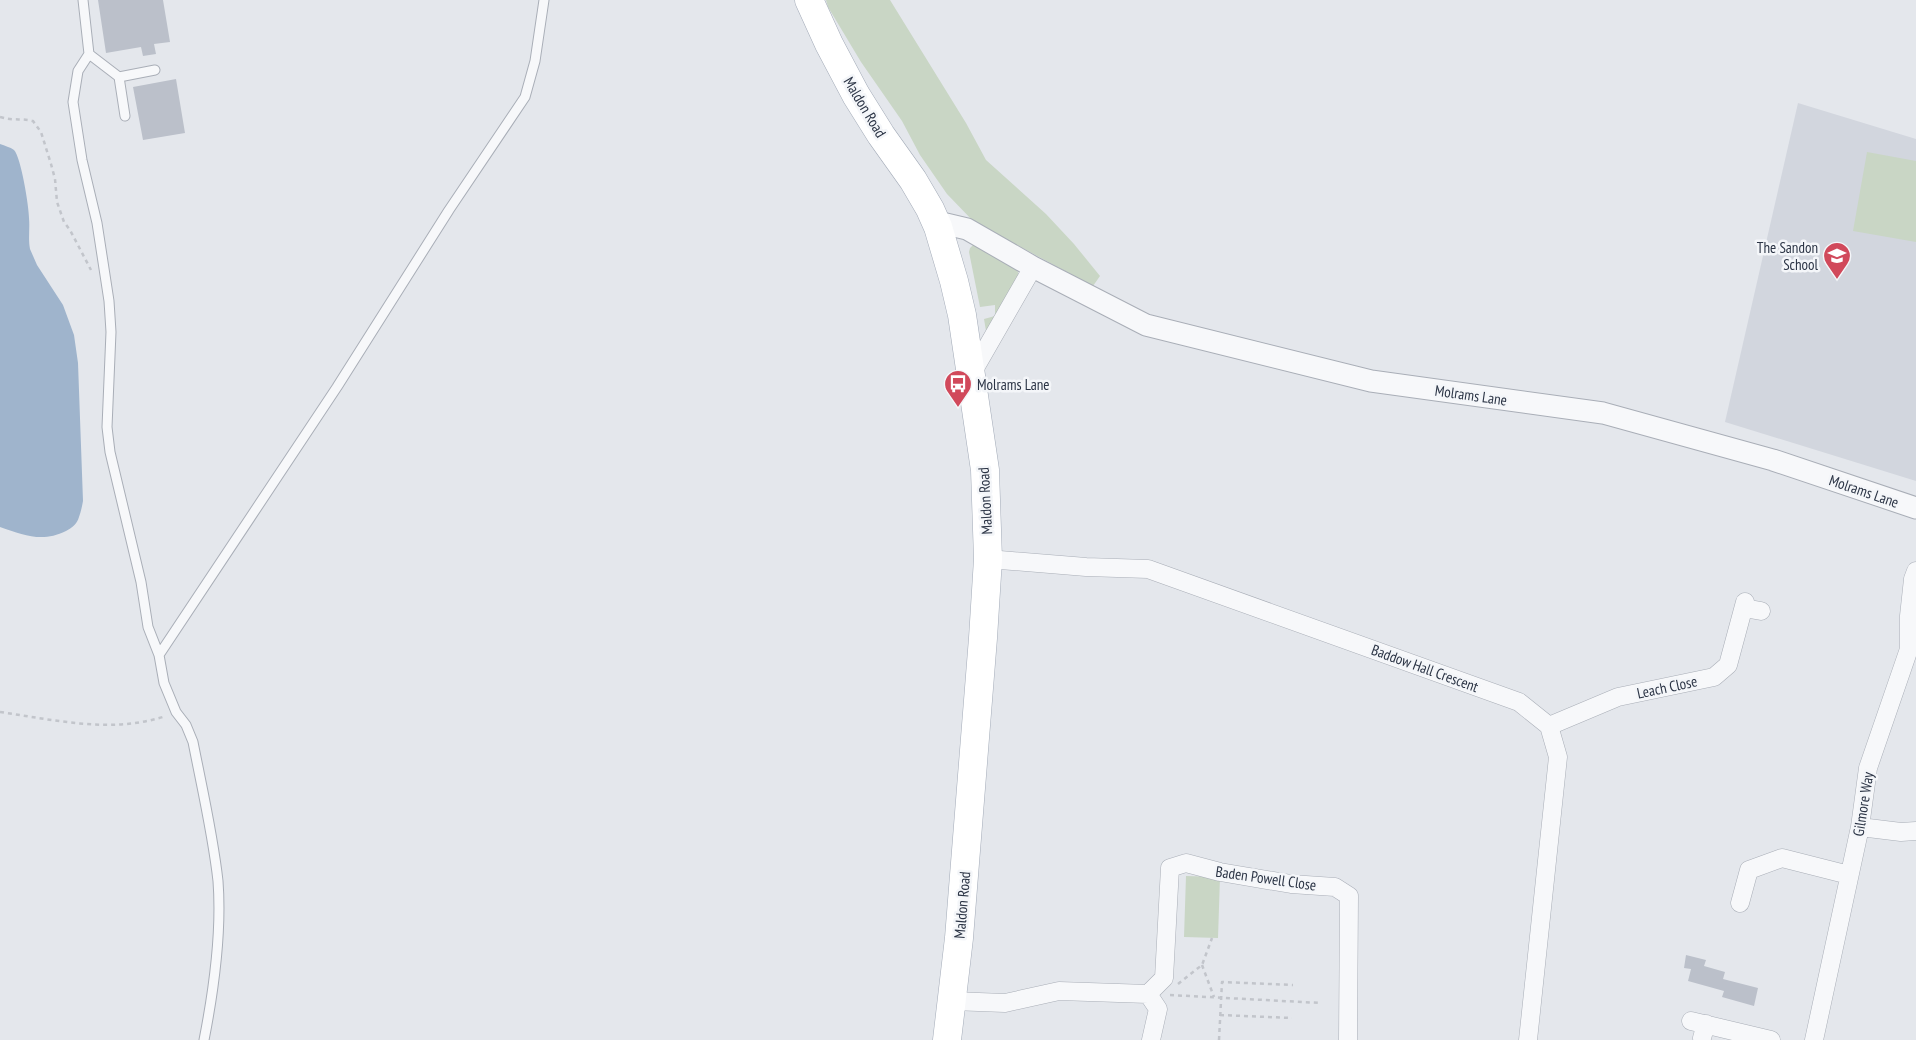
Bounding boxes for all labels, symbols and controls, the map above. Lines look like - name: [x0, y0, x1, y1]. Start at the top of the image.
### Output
- street label: Maldon Road: [840, 73, 890, 141]
- place label: The Sandon School: [1757, 238, 1818, 274]
- school or university icon: The Sandon School: [1822, 241, 1852, 280]
- bus stop icon: Molrams Lane: [943, 369, 973, 408]
- place label: Molrams Lane: [977, 375, 1049, 394]
- street label: Molrams Lane: [1434, 381, 1508, 409]
- street label: Maldon Road: [974, 467, 996, 535]
- street label: Molrams Lane: [1827, 470, 1901, 512]
- street label: Baddow Hall Crescent: [1369, 640, 1481, 696]
- street label: Leach Close: [1635, 671, 1699, 703]
- street label: Gilmore Way: [1849, 770, 1878, 838]
- street label: Baden Powell Close: [1214, 862, 1318, 894]
- street label: Maldon Road: [950, 871, 974, 939]

